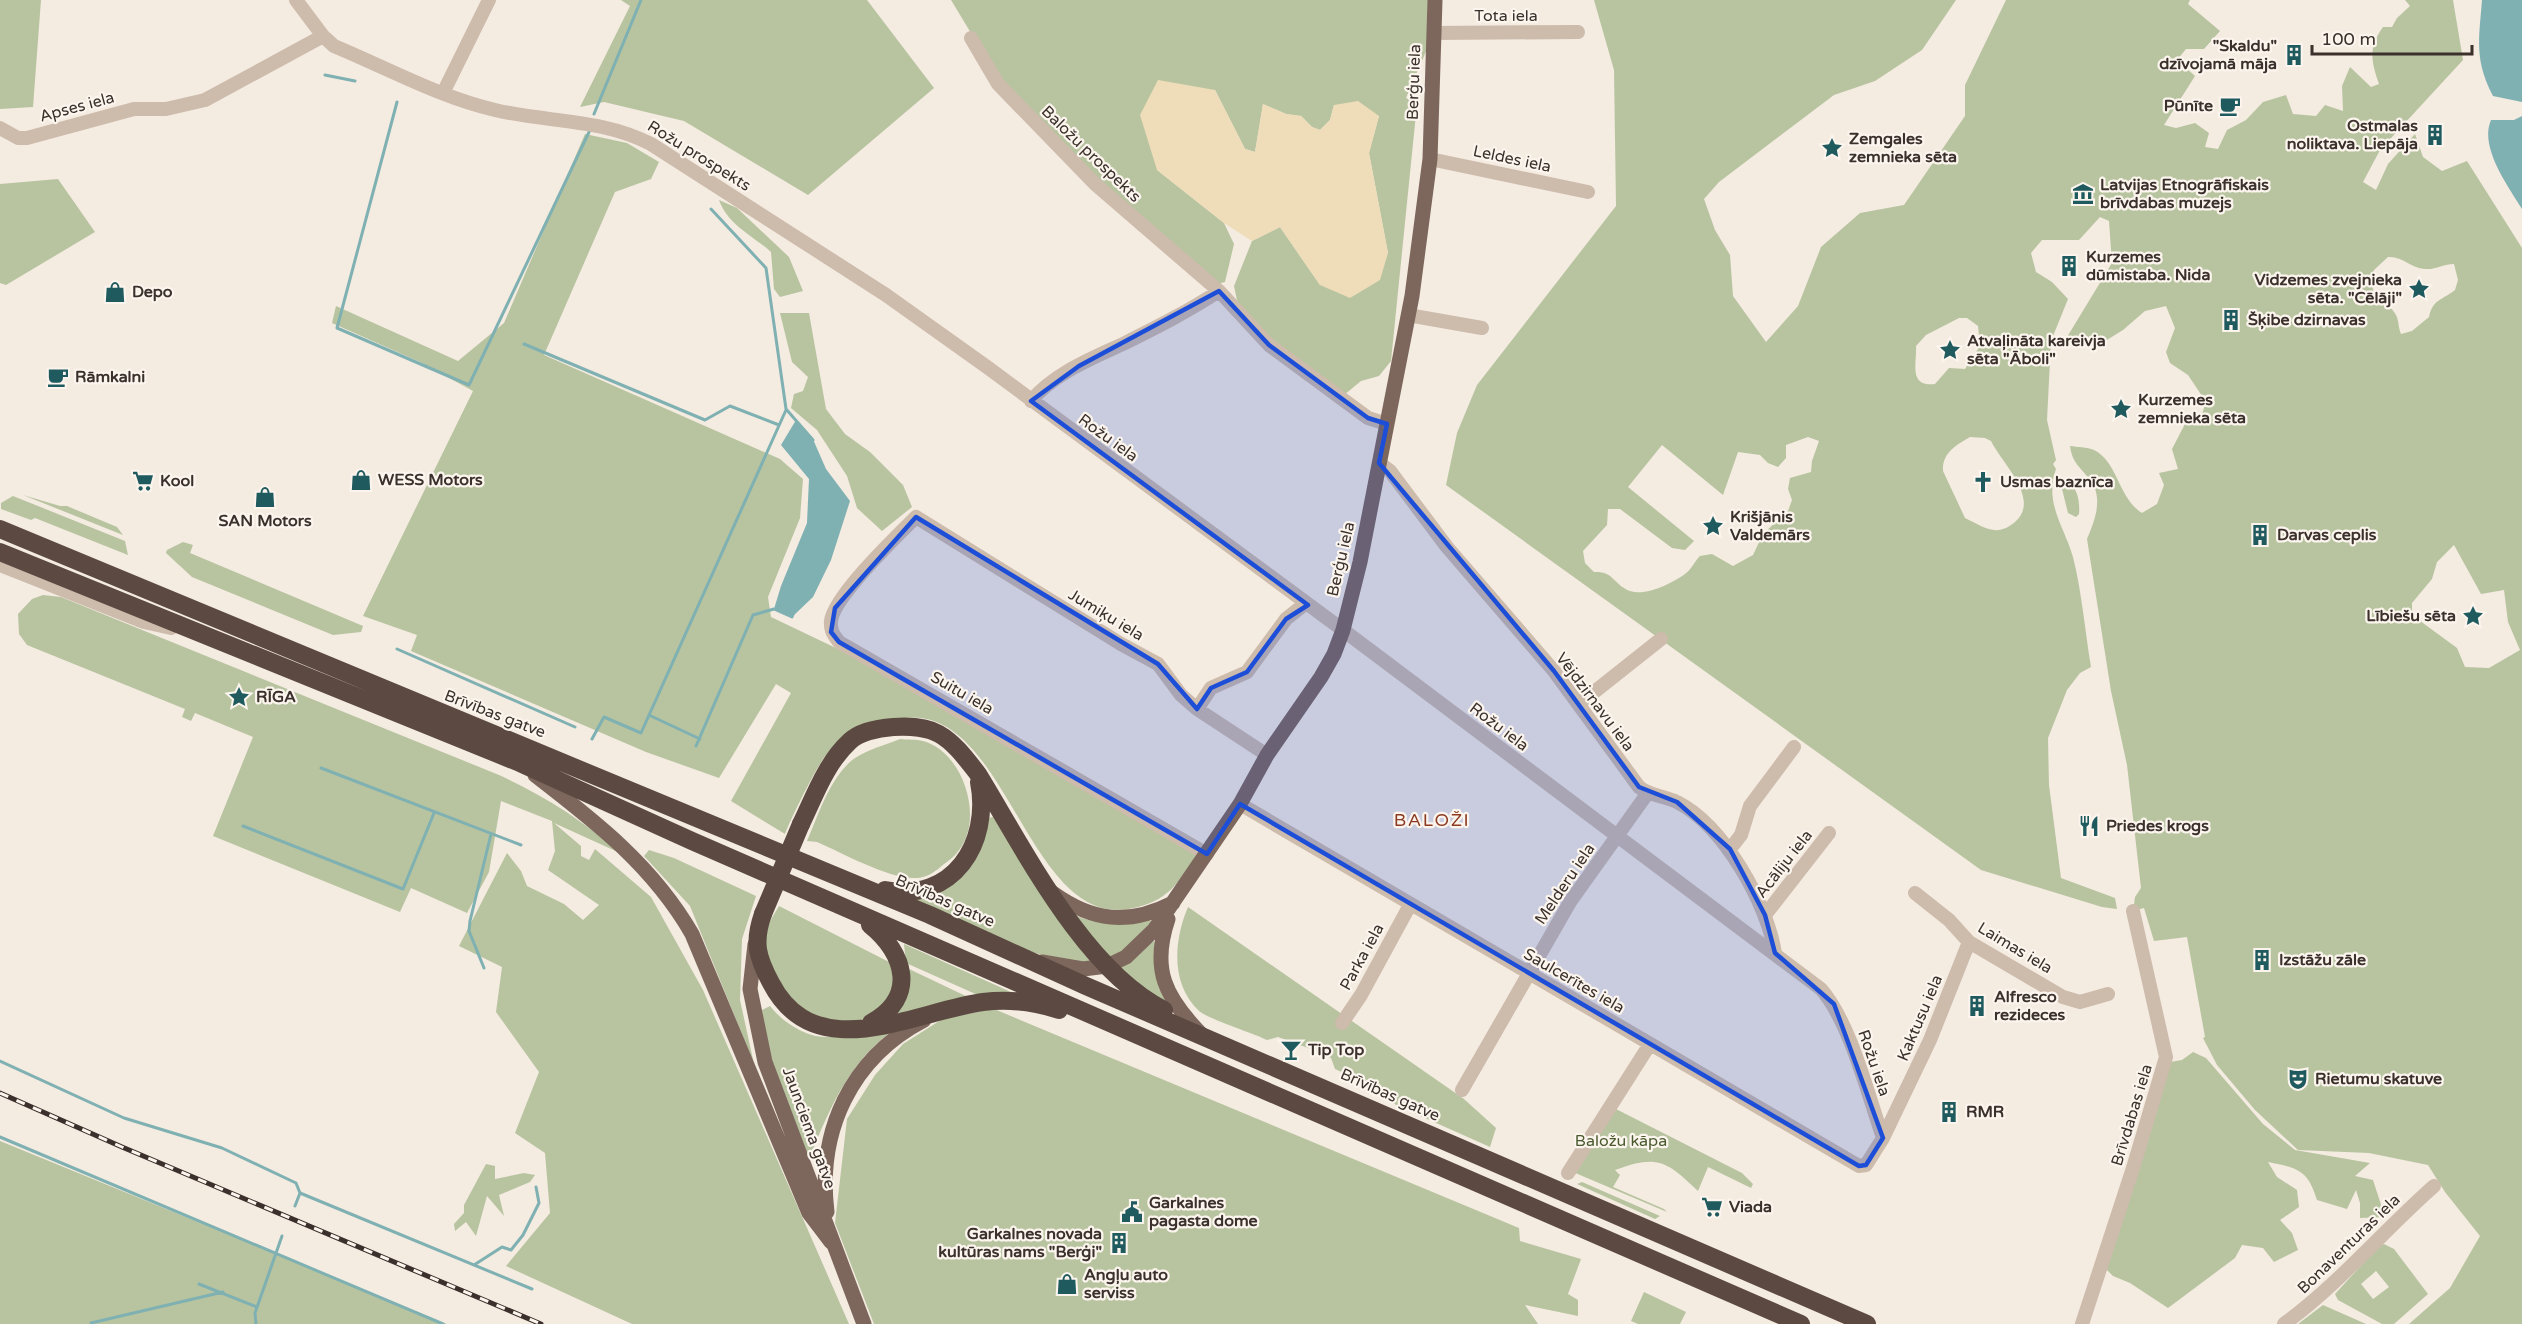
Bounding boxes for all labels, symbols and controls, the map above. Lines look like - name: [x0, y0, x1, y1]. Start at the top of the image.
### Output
- street label: Tota iela: [1474, 6, 1538, 26]
- scale bar: [2312, 18, 2472, 56]
- text: 100 m: [2321, 28, 2376, 50]
- place label: "Skaldu" dzīvojamā māja: [2159, 36, 2277, 74]
- building icon: "Skaldu" dzīvojamā māja: [2282, 43, 2306, 67]
- street label: Berģu iela: [1403, 44, 1425, 120]
- street label: Apses iela: [37, 87, 117, 127]
- cafe icon: Pūnīte: [2218, 94, 2242, 118]
- place label: Pūnīte: [2164, 96, 2213, 116]
- street label: Baložu prospekts: [1037, 101, 1145, 207]
- street label: Rožu prospekts: [644, 116, 754, 196]
- place label: Ostmalas noliktava. Liepāja: [2287, 116, 2418, 154]
- building icon: Ostmalas noliktava. Liepāja: [2423, 123, 2447, 147]
- place label: Zemgales zemnieka sēta: [1849, 129, 1957, 167]
- place icon: Zemgales zemnieka sēta: [1820, 136, 1844, 160]
- street label: Leldes iela: [1471, 141, 1553, 177]
- place label: Latvijas Etnogrāfiskais brīvdabas muzejs: [2100, 175, 2269, 213]
- museum icon: Latvijas Etnogrāfiskais brīvdabas muzejs: [2071, 182, 2095, 206]
- place label: Kurzemes dūmistaba. Nida: [2086, 247, 2210, 285]
- building icon: Kurzemes dūmistaba. Nida: [2057, 254, 2081, 278]
- place label: Vidzemes zvejnieka sēta. "Cēlāji": [2255, 270, 2402, 308]
- place icon: Vidzemes zvejnieka sēta. "Cēlāji": [2407, 277, 2431, 301]
- shop icon: Depo: [103, 280, 127, 304]
- place label: Depo: [132, 282, 173, 302]
- building icon: Šķibe dzirnavas: [2219, 308, 2243, 332]
- place label: Šķibe dzirnavas: [2248, 310, 2366, 330]
- place label: Atvaļināta kareivja sēta "Āboli": [1967, 331, 2106, 369]
- place icon: Atvaļināta kareivja sēta "Āboli": [1938, 338, 1962, 362]
- cafe icon: Rāmkalni: [46, 365, 70, 389]
- place label: Rāmkalni: [75, 367, 145, 387]
- place label: Kurzemes zemnieka sēta: [2138, 390, 2246, 428]
- place icon: Kurzemes zemnieka sēta: [2109, 397, 2133, 421]
- street label: Rožu iela: [1074, 410, 1142, 466]
- shop icon: WESS Motors: [349, 468, 373, 492]
- supermarket icon: Kool: [131, 469, 155, 493]
- place label: WESS Motors: [378, 470, 483, 490]
- church icon: Usmas baznīca: [1971, 470, 1995, 494]
- place label: Kool: [160, 471, 194, 491]
- place label: Usmas baznīca: [2000, 472, 2113, 492]
- shop icon: SAN Motors: [253, 485, 277, 509]
- place label: Krišjānis Valdemārs: [1730, 507, 1810, 545]
- place label: SAN Motors: [218, 511, 312, 531]
- place icon: Krišjānis Valdemārs: [1701, 514, 1725, 538]
- street label: Berģu iela: [1323, 520, 1359, 598]
- building icon: Darvas ceplis: [2248, 523, 2272, 547]
- place label: Darvas ceplis: [2277, 525, 2377, 545]
- street label: Jumiķu iela: [1065, 585, 1147, 645]
- place icon: Lībiešu sēta: [2461, 604, 2485, 628]
- place label: Lībiešu sēta: [2366, 606, 2456, 626]
- street label: Vējdzirnavu iela: [1551, 649, 1639, 755]
- street label: Suitu iela: [927, 667, 997, 719]
- place icon: RĪGA: [227, 685, 251, 709]
- street label: Brīvības gatve: [442, 686, 548, 742]
- place label: RĪGA: [256, 687, 296, 707]
- street label: Rožu iela: [1465, 698, 1533, 756]
- district label: BALOŽI: [1394, 809, 1470, 831]
- restaurant icon: Priedes krogs: [2077, 814, 2101, 838]
- place label: Priedes krogs: [2106, 816, 2209, 836]
- street label: Acāliju iela: [1751, 826, 1817, 902]
- street label: Melderu iela: [1531, 840, 1599, 928]
- street label: Brīvības gatve: [892, 870, 998, 932]
- street label: Laimas iela: [1974, 918, 2056, 978]
- street label: Parka iela: [1336, 920, 1388, 994]
- street label: Saulcerītes iela: [1520, 944, 1628, 1018]
- building icon: Izstāžu zāle: [2250, 948, 2274, 972]
- place label: Izstāžu zāle: [2279, 950, 2366, 970]
- street label: Kaktusu iela: [1893, 972, 1947, 1064]
- place label: Alfresco rezideces: [1994, 987, 2066, 1025]
- building icon: Alfresco rezideces: [1965, 994, 1989, 1018]
- street label: Rožu iela: [1853, 1027, 1895, 1099]
- bar icon: Tip Top: [1279, 1038, 1303, 1062]
- place label: Tip Top: [1307, 1040, 1364, 1060]
- street label: Brīvdabas iela: [2107, 1062, 2157, 1168]
- street label: Brīvības gatve: [1337, 1064, 1443, 1126]
- street label: Jaunciema gatve: [778, 1065, 840, 1191]
- theatre icon: Rietumu skatuve: [2286, 1067, 2310, 1091]
- place label: Rietumu skatuve: [2315, 1069, 2442, 1089]
- building icon: RMR: [1937, 1100, 1961, 1124]
- place label: RMR: [1966, 1102, 2004, 1122]
- park label: Baložu kāpa: [1575, 1131, 1667, 1151]
- street label: Bonaventuras iela: [2293, 1190, 2405, 1298]
- place label: Garkalnes pagasta dome: [1149, 1193, 1258, 1231]
- supermarket icon: Viada: [1700, 1195, 1724, 1219]
- place label: Viada: [1729, 1197, 1772, 1217]
- public building icon: Garkalnes pagasta dome: [1120, 1200, 1144, 1224]
- place label: Garkalnes novada kultūras nams "Berģi": [938, 1224, 1102, 1262]
- building icon: Garkalnes novada kultūras nams "Berģi": [1107, 1231, 1131, 1255]
- place label: Angļu auto serviss: [1084, 1265, 1168, 1303]
- shop icon: Angļu auto serviss: [1055, 1272, 1079, 1296]

